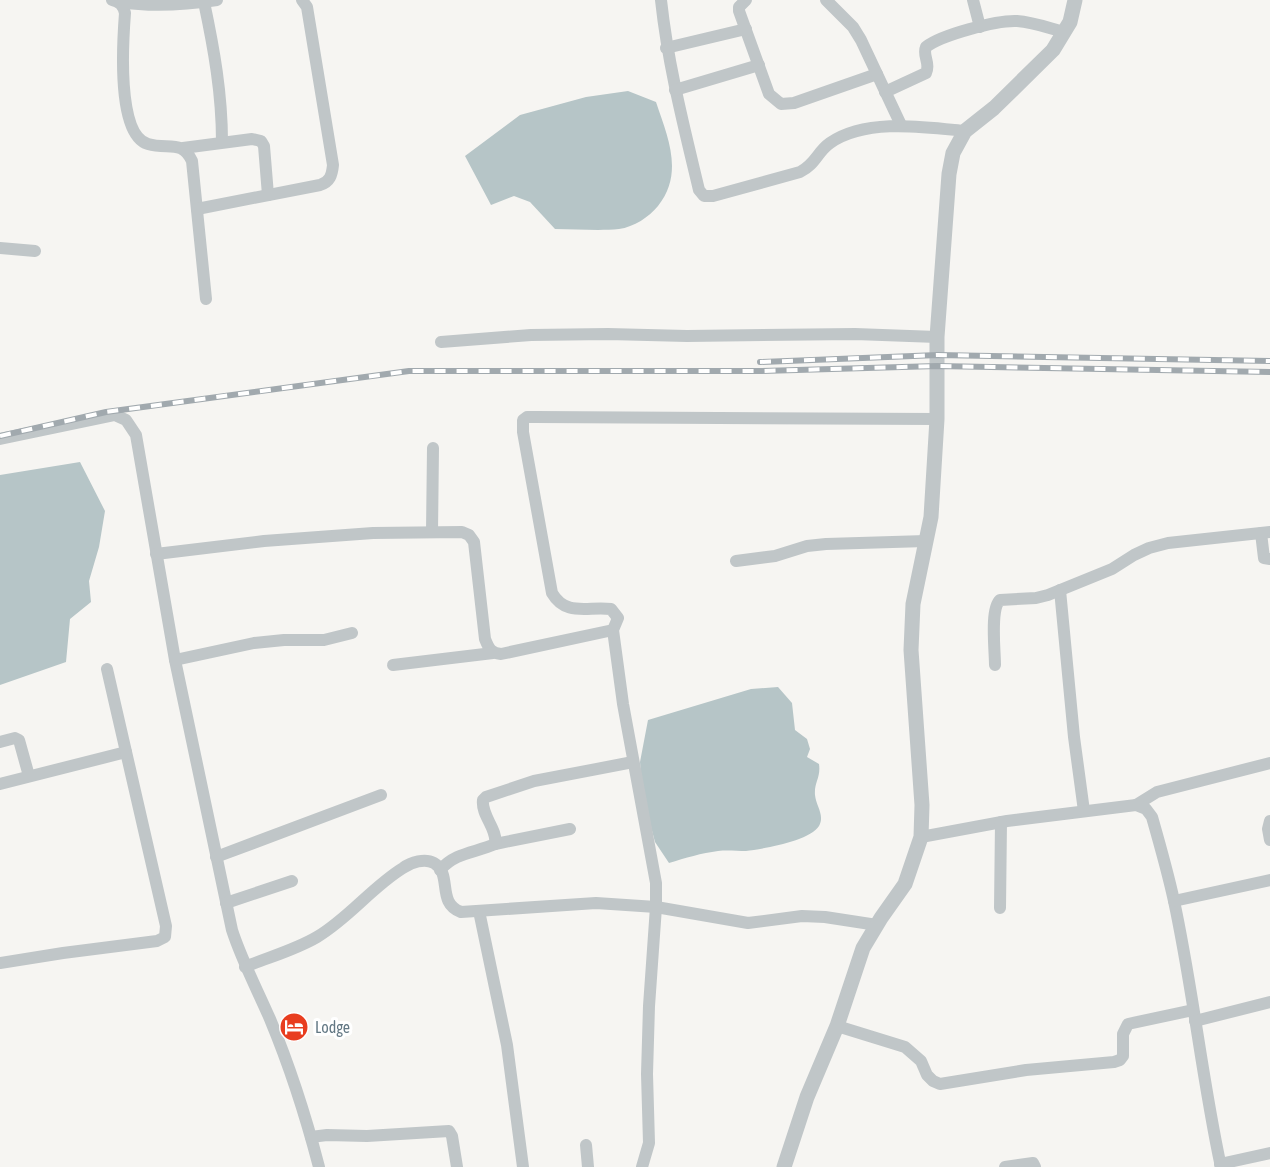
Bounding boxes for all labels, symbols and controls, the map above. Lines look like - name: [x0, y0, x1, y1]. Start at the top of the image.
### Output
- hotel icon: Lodge: [278, 1011, 310, 1043]
- place label: Lodge: [315, 1018, 350, 1037]

